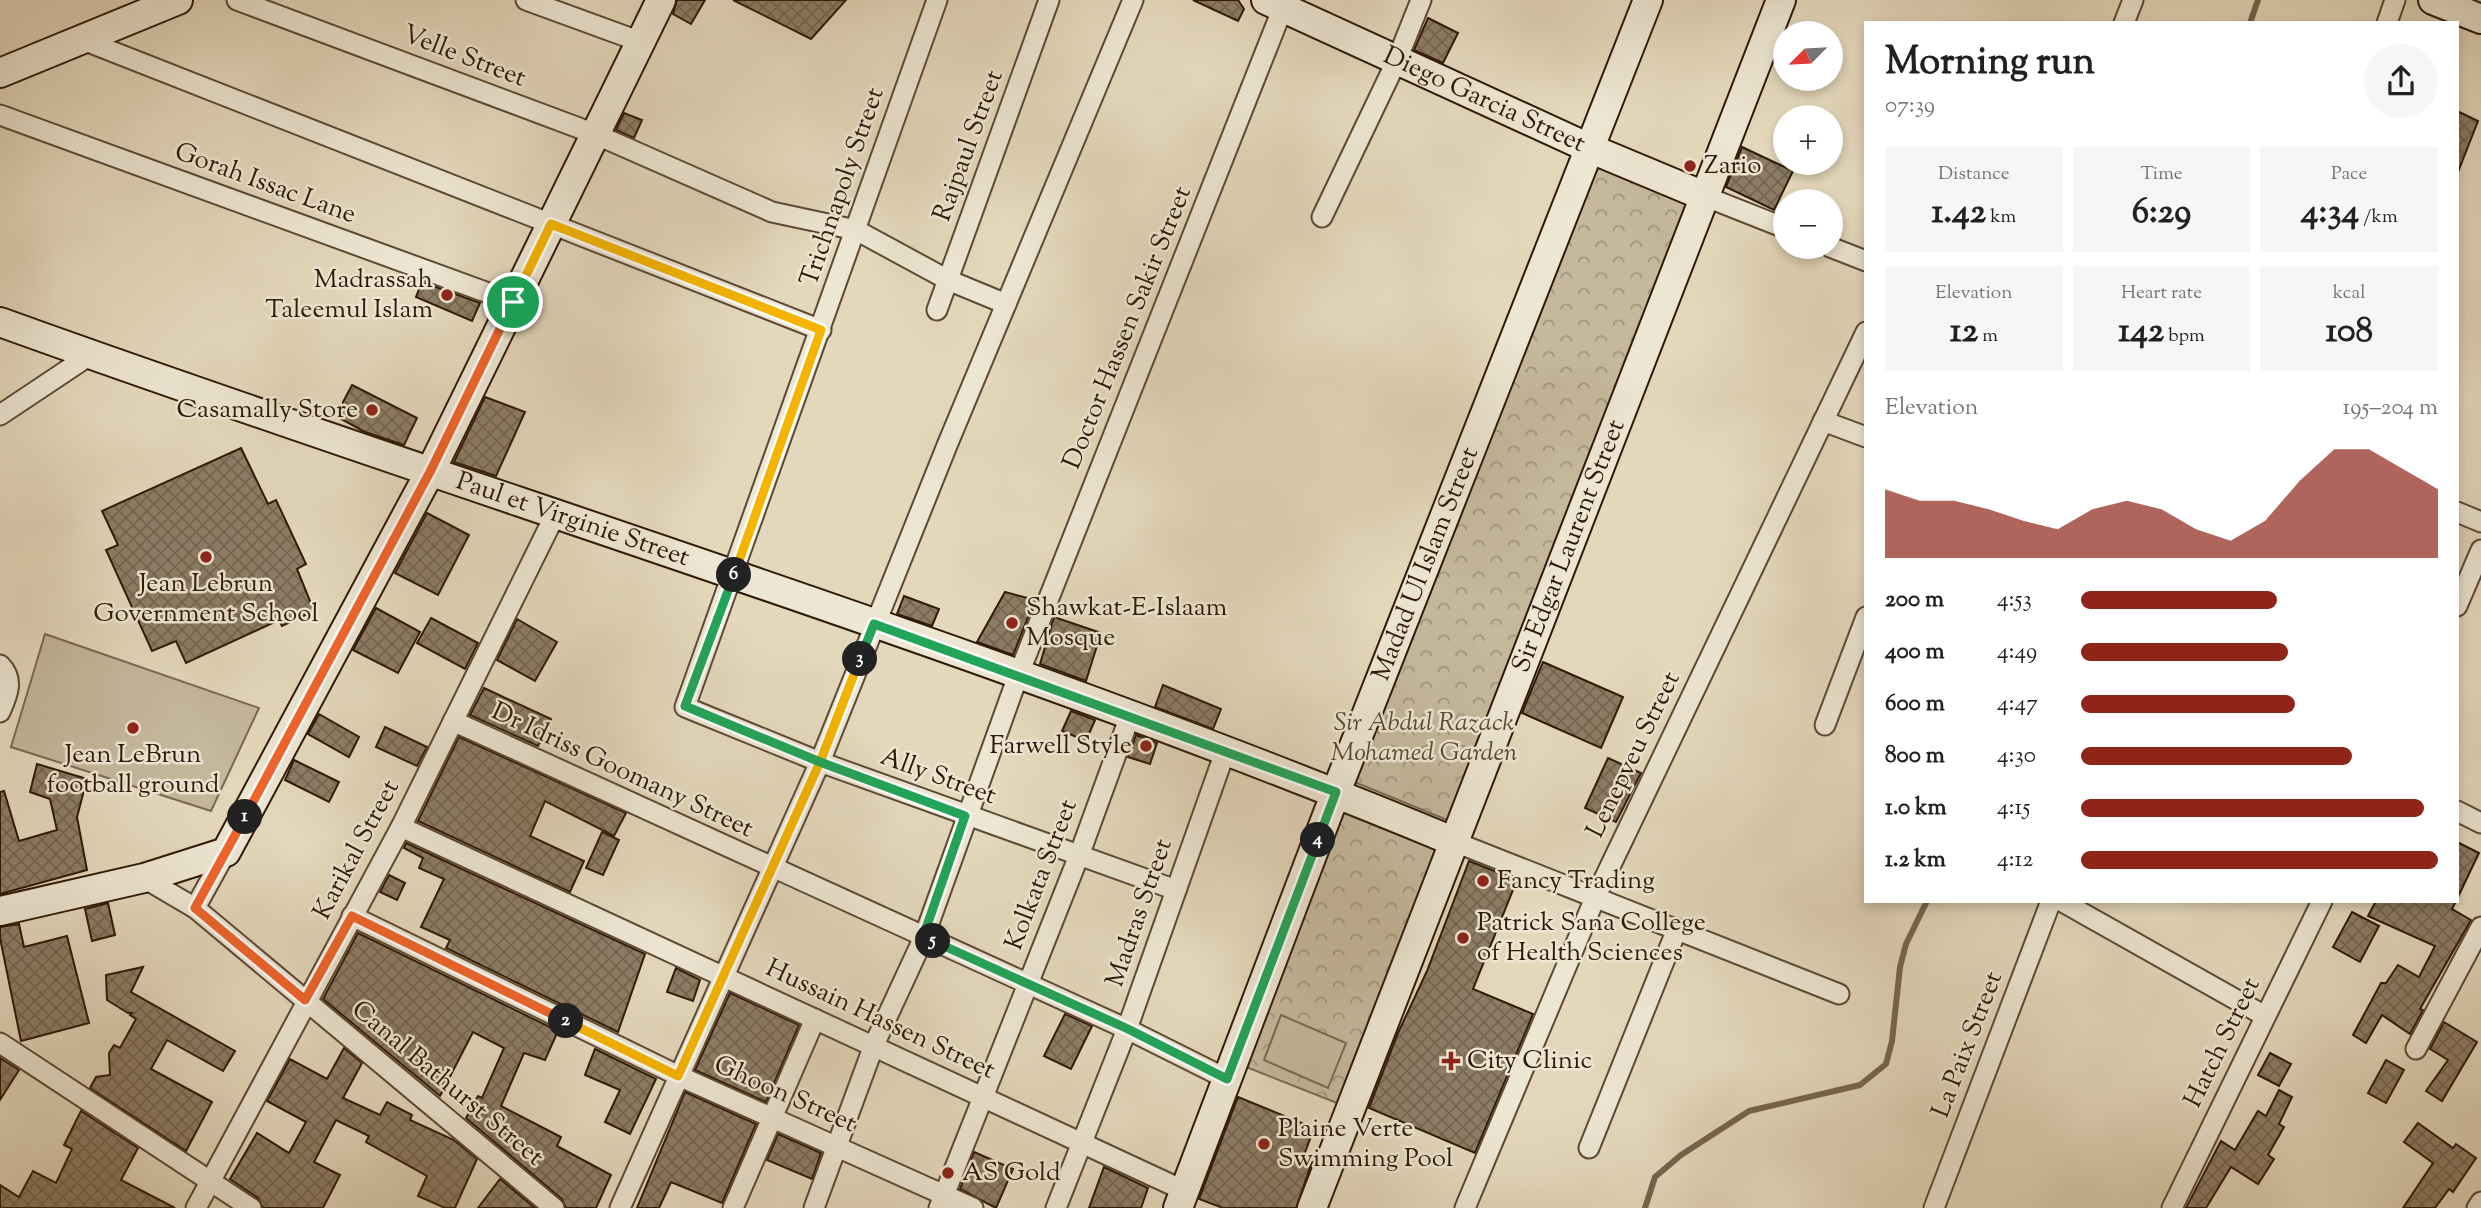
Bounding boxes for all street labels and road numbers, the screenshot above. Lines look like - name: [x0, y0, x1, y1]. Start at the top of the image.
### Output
- street label: Velle Street: [397, 17, 531, 98]
- street label: Diego Garcia Street: [1377, 38, 1591, 162]
- street label: Rajpaul Street: [924, 65, 1014, 227]
- street label: Trichnapoly Street: [792, 82, 894, 291]
- street label: Gorah Issac Lane: [169, 134, 361, 234]
- street label: Doctor Hassen Sakir Street: [1054, 181, 1202, 475]
- street label: Sir Edgar Laurent Street: [1503, 414, 1635, 678]
- street label: Madad Ul Islam Street: [1363, 442, 1489, 686]
- street label: Paul et Virginie Street: [451, 463, 695, 577]
- street label: Lenepveu Street: [1578, 665, 1690, 844]
- street label: Dr Idriss Goomany Street: [485, 694, 759, 848]
- street label: Ally Street: [875, 739, 1001, 815]
- street label: Karikal Street: [305, 773, 409, 927]
- street label: Kolkata Street: [996, 794, 1088, 956]
- street label: Madras Street: [1097, 834, 1183, 992]
- street label: Hussain Hassen Street: [759, 951, 1001, 1090]
- street label: La Paix Street: [1923, 966, 2013, 1123]
- street label: Hatch Street: [2176, 972, 2271, 1114]
- street label: Canal Bathurst Street: [343, 992, 551, 1176]
- street label: Ghoon Street: [708, 1047, 862, 1143]

